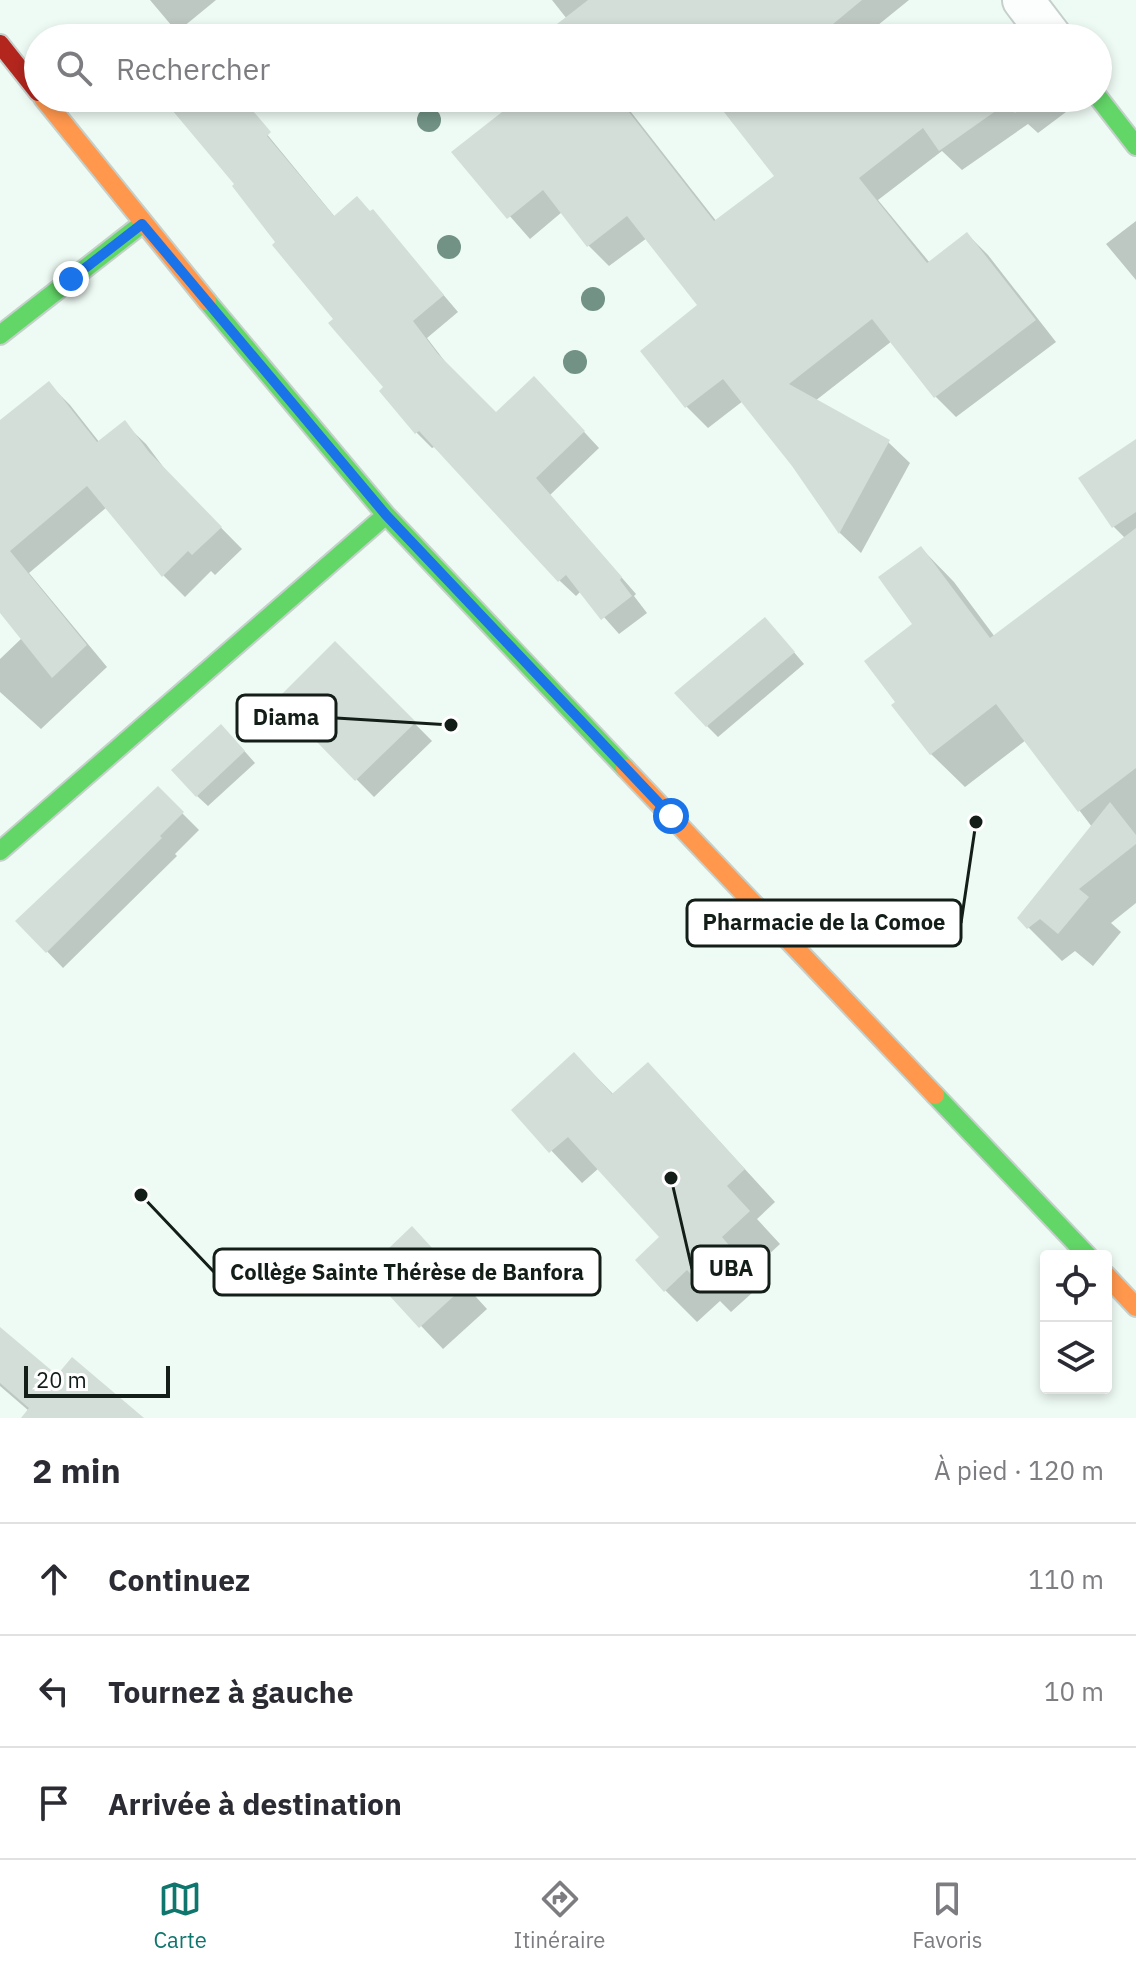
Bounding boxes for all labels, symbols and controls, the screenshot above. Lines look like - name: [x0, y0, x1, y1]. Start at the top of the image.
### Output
- search box: [24, 24, 1112, 112]
- icon: search: [52, 46, 96, 90]
- text: Rechercher: [116, 49, 270, 88]
- route end: [53, 261, 89, 297]
- callout: Diama: [237, 695, 336, 741]
- text: Diama: [253, 702, 319, 731]
- route start: [653, 798, 689, 834]
- callout: Pharmacie de la Comoe: [687, 900, 961, 946]
- text: Pharmacie de la Comoe: [703, 907, 945, 936]
- callout: UBA: [692, 1246, 769, 1292]
- callout: Collège Sainte Thérèse de Banfora: [214, 1249, 600, 1295]
- map controls: [1040, 1250, 1112, 1394]
- button: locate: [1040, 1250, 1112, 1322]
- text: UBA: [709, 1253, 753, 1282]
- text: Collège Sainte Thérèse de Banfora: [230, 1257, 584, 1286]
- button: layers: [1040, 1322, 1112, 1394]
- scale bar: [24, 1362, 170, 1398]
- text: 20 m: [36, 1365, 87, 1394]
- text: 2 min: [32, 1448, 121, 1492]
- text: À pied · 120 m: [934, 1453, 1104, 1487]
- icon: ahead: [32, 1557, 76, 1601]
- text: Continuez: [108, 1560, 250, 1599]
- text: 110 m: [1028, 1562, 1104, 1596]
- icon: left: [32, 1669, 76, 1713]
- text: Tournez à gauche: [108, 1672, 354, 1711]
- text: 10 m: [1044, 1674, 1104, 1708]
- icon: arrive: [32, 1781, 76, 1825]
- text: Arrivée à destination: [108, 1784, 402, 1823]
- tab: Carte: [153, 1877, 207, 1954]
- tab: Itinéraire: [514, 1877, 605, 1954]
- tab: Favoris: [912, 1877, 983, 1954]

